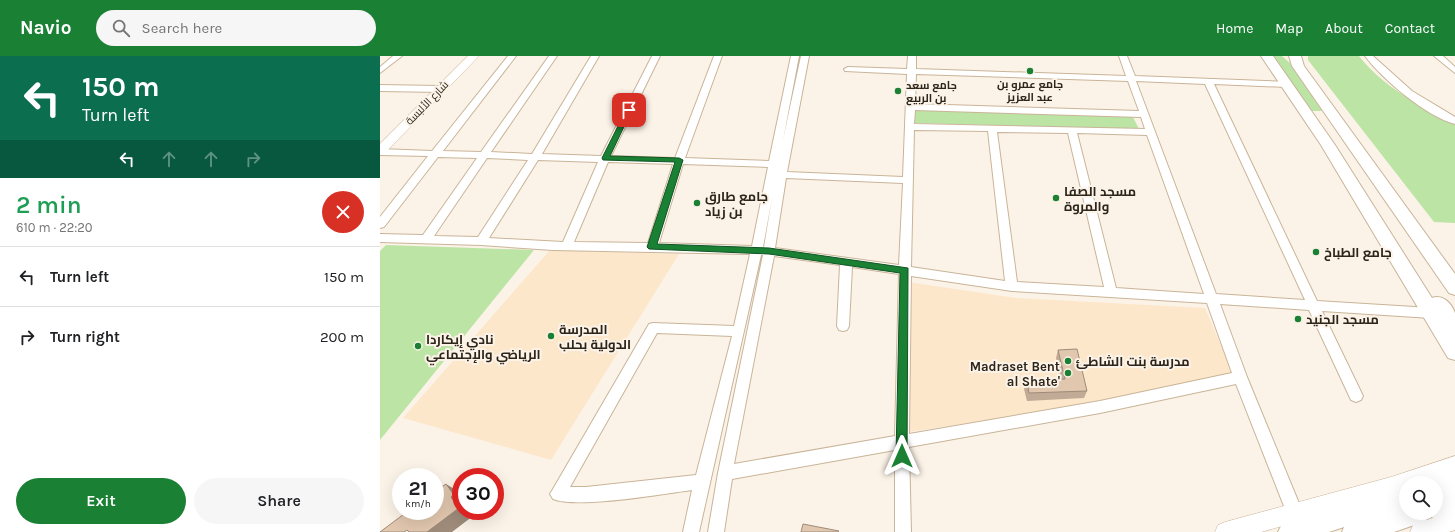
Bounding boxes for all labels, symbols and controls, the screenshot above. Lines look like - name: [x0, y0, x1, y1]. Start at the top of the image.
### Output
- search box: [96, 10, 376, 46]
- text: Navio: [20, 17, 72, 39]
- icon: search: [110, 17, 132, 39]
- text: Search here: [142, 19, 222, 37]
- text: Home: [1216, 20, 1253, 37]
- text: Map: [1275, 20, 1303, 37]
- text: About: [1325, 20, 1363, 37]
- text: Contact: [1385, 20, 1435, 37]
- marker: جامع عمرو بن عبد العزيز: [1025, 66, 1035, 76]
- text: 150 m: [82, 70, 160, 103]
- icon: left: [16, 72, 68, 124]
- street label: شارع الألبسة: [403, 78, 452, 128]
- place label: جامع عمرو بن عبد العزيز: [997, 78, 1063, 104]
- place label: جامع سعد بن الربيع: [906, 79, 957, 106]
- marker: جامع سعد بن الربيع: [893, 86, 903, 96]
- pin: [612, 93, 646, 127]
- icon: arrive: [618, 99, 640, 121]
- text: Turn left: [82, 104, 150, 126]
- icon: left: [116, 148, 138, 170]
- icon: ahead: [158, 148, 180, 170]
- icon: ahead: [200, 148, 222, 170]
- icon: right: [242, 148, 264, 170]
- place label: مسجد الصفا والمروة: [1064, 184, 1136, 215]
- place label: جامع طارق بن زياد: [705, 189, 768, 220]
- text: 2 min: [16, 191, 82, 219]
- button: close: [322, 191, 364, 233]
- marker: مسجد الصفا والمروة: [1051, 193, 1061, 203]
- marker: جامع طارق بن زياد: [692, 198, 702, 208]
- text: 610 m · 22:20: [16, 220, 93, 235]
- place label: جامع الطباخ: [1324, 245, 1392, 261]
- marker: جامع الطباخ: [1311, 247, 1321, 257]
- icon: left: [16, 266, 38, 288]
- text: Turn left: [50, 268, 109, 286]
- text: 150 m: [324, 268, 364, 286]
- place label: مسجد الجنيد: [1306, 312, 1379, 327]
- marker: مسجد الجنيد: [1293, 314, 1303, 324]
- place label: المدرسة الدولية بحلب: [559, 322, 631, 353]
- icon: right: [16, 326, 38, 348]
- text: Turn right: [50, 328, 120, 346]
- text: 200 m: [320, 328, 364, 346]
- marker: المدرسة الدولية بحلب: [546, 331, 556, 341]
- place label: نادي إيكاردا الرياضي والإجتماعي: [426, 332, 541, 366]
- marker: نادي إيكاردا الرياضي والإجتماعي: [413, 341, 423, 351]
- place label: مدرسة بنت الشاطئ: [1076, 354, 1190, 369]
- marker: مدرسة بنت الشاطئ: [1063, 356, 1073, 366]
- place label: Madraset Bent al Shate': [970, 359, 1060, 389]
- marker: Madraset Bent al Shate': [1063, 368, 1073, 378]
- position arrow: [881, 435, 923, 477]
- speed limit sign: 30: [452, 468, 504, 520]
- map controls: [1399, 476, 1443, 520]
- button: search: [1399, 476, 1443, 520]
- text: 21: [408, 477, 428, 500]
- button: Exit: [16, 478, 186, 524]
- button: Share: [194, 478, 364, 524]
- text: km/h: [405, 498, 431, 510]

